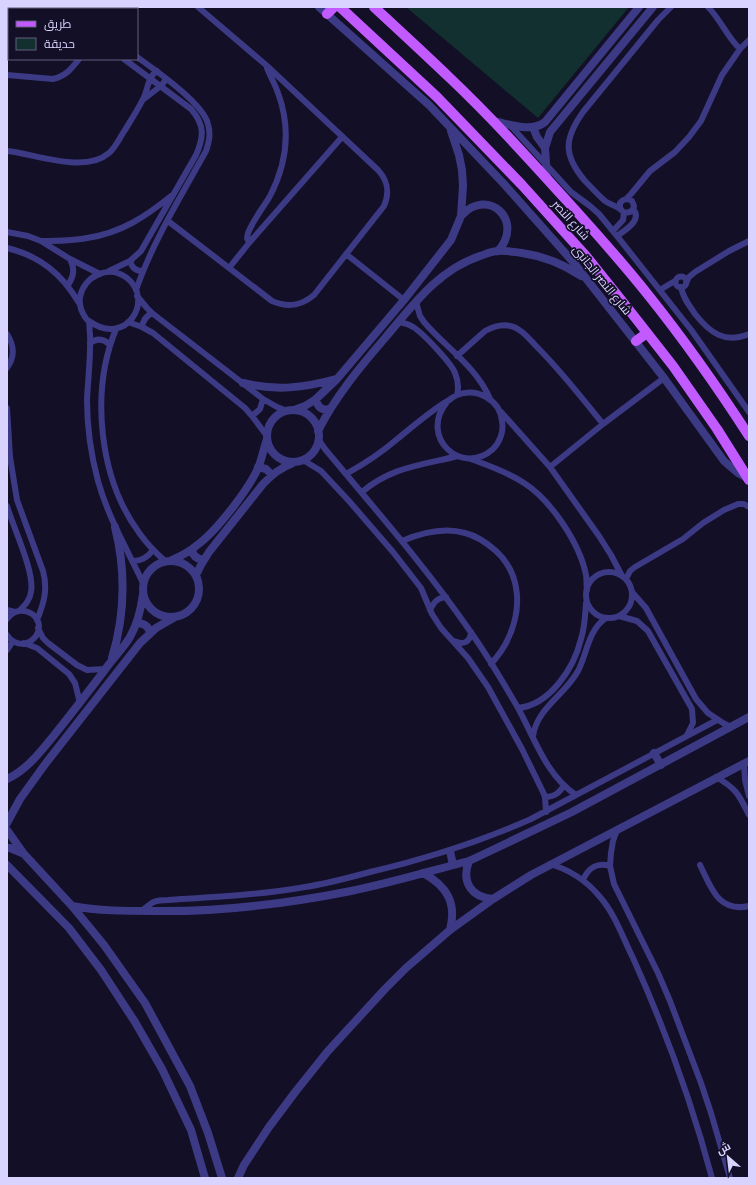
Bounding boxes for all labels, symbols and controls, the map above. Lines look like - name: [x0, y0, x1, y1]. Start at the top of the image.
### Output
- legend: [8, 8, 138, 60]
- text: طريق: [44, 16, 72, 31]
- text: حديقة: [44, 36, 75, 51]
- street label: شارع النصر: [548, 196, 593, 244]
- street label: شارع النصر الجانبى: [569, 242, 635, 318]
- north arrow: [708, 1137, 748, 1177]
- text: ش: [714, 1139, 733, 1158]

